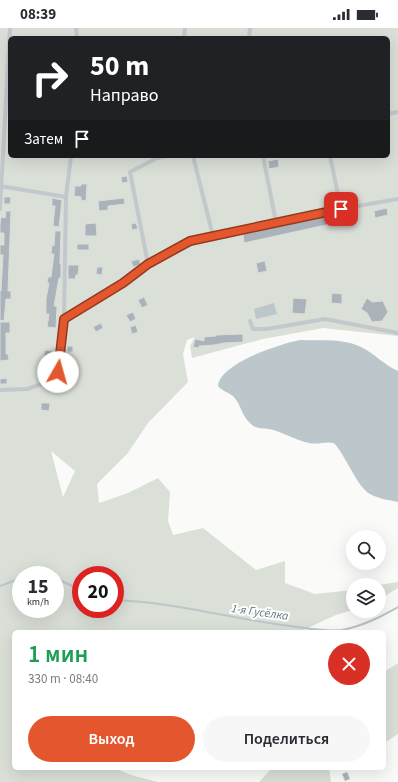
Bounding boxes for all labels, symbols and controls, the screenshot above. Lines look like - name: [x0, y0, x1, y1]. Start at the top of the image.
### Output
- text: 08:39: [20, 4, 56, 25]
- text: 50 m: [90, 46, 149, 86]
- icon: right: [24, 52, 76, 104]
- text: Направо: [90, 83, 158, 108]
- icon: arrive: [71, 128, 93, 150]
- text: Затем: [24, 129, 63, 150]
- pin: [324, 192, 358, 226]
- icon: arrive: [330, 198, 352, 220]
- position arrow: [37, 351, 79, 393]
- map controls: [346, 530, 386, 618]
- button: search: [346, 530, 386, 570]
- speed limit sign: 20: [72, 566, 124, 618]
- text: 15: [27, 573, 49, 601]
- button: layers: [346, 578, 386, 618]
- text: km/h: [27, 595, 49, 609]
- water label: 1-я Гусёлка: [230, 600, 290, 625]
- text: 1 мин: [28, 637, 88, 672]
- button: close: [328, 643, 370, 685]
- text: 330 m · 08:40: [28, 670, 98, 688]
- button: Выход: [28, 716, 195, 762]
- button: Поделиться: [203, 716, 370, 762]

